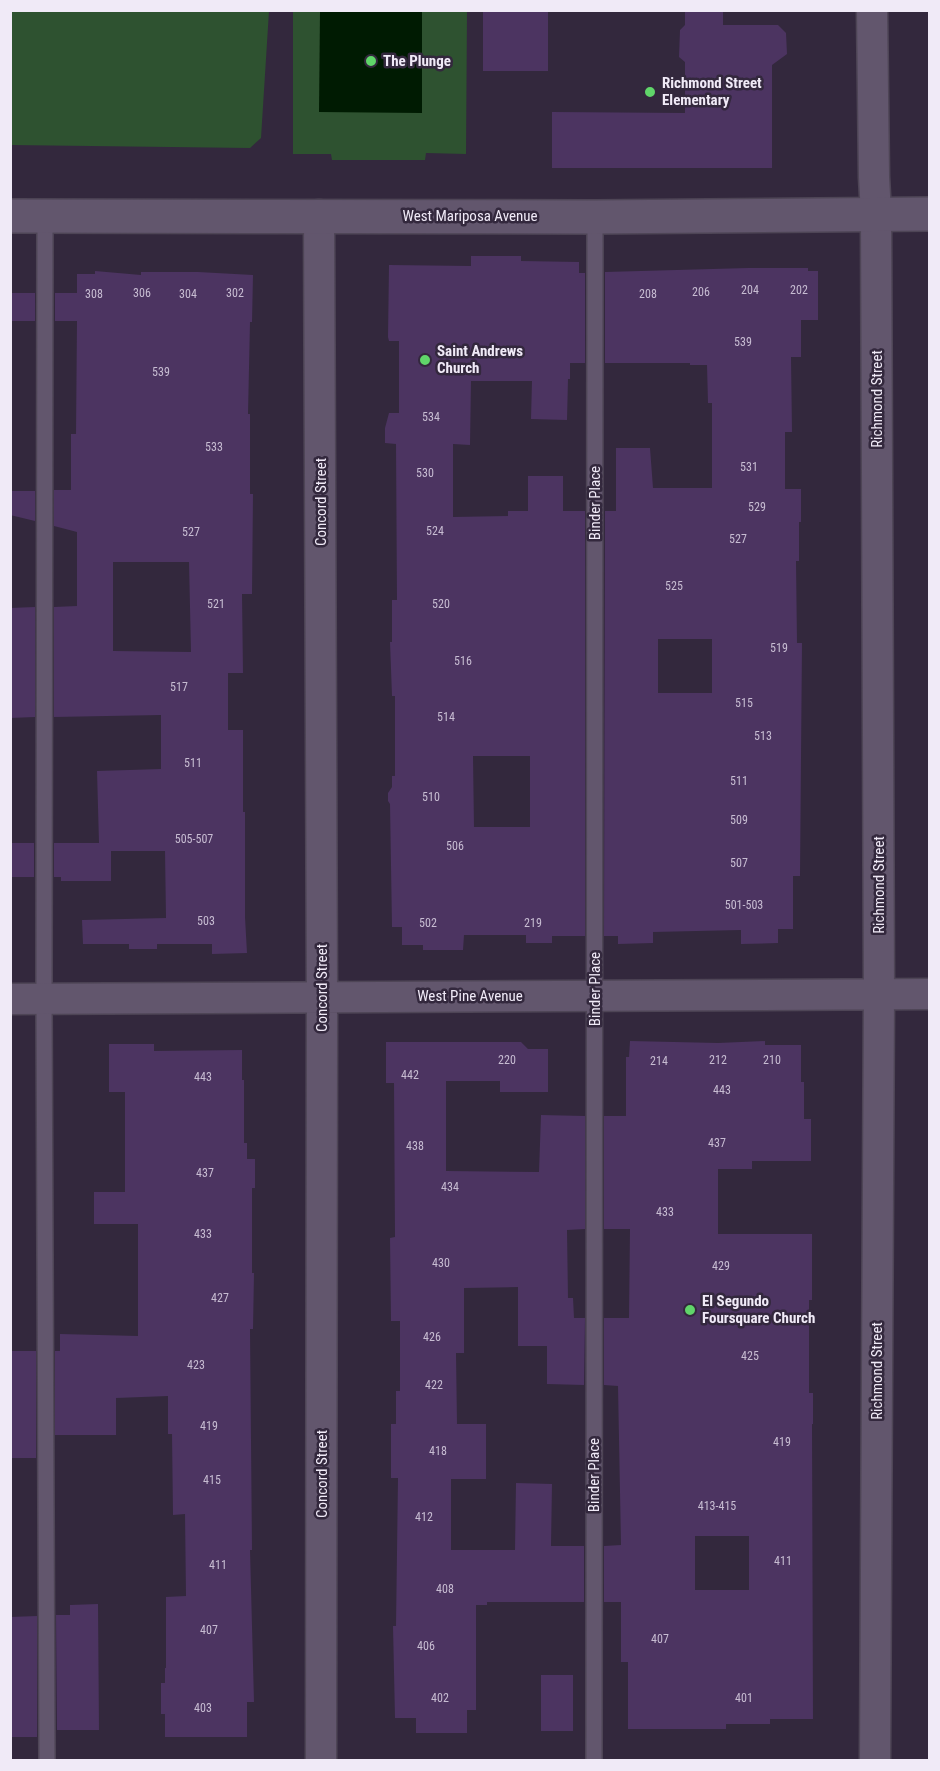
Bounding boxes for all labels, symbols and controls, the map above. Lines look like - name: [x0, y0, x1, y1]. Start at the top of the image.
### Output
- place label: The Plunge: [383, 52, 451, 70]
- marker: The Plunge: [364, 54, 378, 68]
- place label: Richmond Street Elementary: [662, 74, 762, 109]
- marker: Richmond Street Elementary: [643, 85, 657, 99]
- street label: West Mariposa Avenue: [402, 207, 538, 225]
- house number: 204: [741, 283, 759, 297]
- house number: 202: [790, 283, 808, 297]
- house number: 206: [692, 285, 710, 299]
- house number: 306: [133, 286, 151, 300]
- house number: 302: [226, 286, 244, 300]
- house number: 308: [85, 287, 103, 301]
- house number: 304: [179, 287, 197, 301]
- house number: 208: [639, 287, 657, 301]
- house number: 539: [734, 335, 752, 349]
- place label: Saint Andrews Church: [437, 342, 523, 377]
- street label: Richmond Street: [868, 350, 886, 448]
- marker: Saint Andrews Church: [418, 353, 432, 367]
- house number: 539: [152, 365, 170, 379]
- house number: 534: [422, 410, 440, 424]
- house number: 533: [205, 440, 223, 454]
- street label: Concord Street: [312, 458, 330, 546]
- house number: 531: [740, 460, 758, 474]
- house number: 530: [416, 466, 434, 480]
- street label: Binder Place: [586, 466, 604, 540]
- house number: 529: [748, 500, 766, 514]
- house number: 524: [426, 524, 444, 538]
- house number: 527: [182, 525, 200, 539]
- house number: 527: [729, 532, 747, 546]
- house number: 525: [665, 579, 683, 593]
- house number: 521: [207, 597, 225, 611]
- house number: 520: [432, 597, 450, 611]
- house number: 519: [770, 641, 788, 655]
- house number: 516: [454, 654, 472, 668]
- house number: 517: [170, 680, 188, 694]
- house number: 515: [735, 696, 753, 710]
- house number: 514: [437, 710, 455, 724]
- house number: 513: [754, 729, 772, 743]
- house number: 511: [184, 756, 202, 770]
- house number: 511: [730, 774, 748, 788]
- house number: 510: [422, 790, 440, 804]
- house number: 509: [730, 813, 748, 827]
- house number: 505-507: [175, 832, 213, 846]
- street label: Richmond Street: [870, 836, 888, 934]
- house number: 506: [446, 839, 464, 853]
- house number: 507: [730, 856, 748, 870]
- house number: 501-503: [725, 898, 763, 912]
- house number: 503: [197, 914, 215, 928]
- house number: 502: [419, 916, 437, 930]
- house number: 219: [524, 916, 542, 930]
- street label: Concord Street: [313, 944, 331, 1032]
- street label: Binder Place: [586, 952, 604, 1026]
- street label: West Pine Avenue: [417, 987, 523, 1005]
- house number: 220: [498, 1053, 516, 1067]
- house number: 212: [709, 1053, 727, 1067]
- house number: 210: [763, 1053, 781, 1067]
- house number: 214: [650, 1054, 668, 1068]
- house number: 442: [401, 1068, 419, 1082]
- house number: 443: [194, 1070, 212, 1084]
- house number: 443: [713, 1083, 731, 1097]
- house number: 437: [708, 1136, 726, 1150]
- house number: 438: [406, 1139, 424, 1153]
- house number: 437: [196, 1166, 214, 1180]
- house number: 434: [441, 1180, 459, 1194]
- house number: 433: [656, 1205, 674, 1219]
- house number: 433: [194, 1227, 212, 1241]
- house number: 430: [432, 1256, 450, 1270]
- house number: 429: [712, 1259, 730, 1273]
- house number: 427: [211, 1291, 229, 1305]
- place label: El Segundo Foursquare Church: [702, 1292, 815, 1327]
- marker: El Segundo Foursquare Church: [683, 1303, 697, 1317]
- street label: Richmond Street: [868, 1322, 886, 1420]
- house number: 426: [423, 1330, 441, 1344]
- house number: 425: [741, 1349, 759, 1363]
- house number: 423: [187, 1358, 205, 1372]
- house number: 422: [425, 1378, 443, 1392]
- house number: 419: [200, 1419, 218, 1433]
- street label: Concord Street: [313, 1430, 331, 1518]
- house number: 419: [773, 1435, 791, 1449]
- street label: Binder Place: [585, 1438, 603, 1512]
- house number: 418: [429, 1444, 447, 1458]
- house number: 415: [203, 1473, 221, 1487]
- house number: 413-415: [698, 1499, 736, 1513]
- house number: 412: [415, 1510, 433, 1524]
- house number: 411: [774, 1554, 792, 1568]
- house number: 411: [209, 1558, 227, 1572]
- house number: 408: [436, 1582, 454, 1596]
- house number: 407: [200, 1623, 218, 1637]
- house number: 407: [651, 1632, 669, 1646]
- house number: 406: [417, 1639, 435, 1653]
- house number: 402: [431, 1691, 449, 1705]
- house number: 401: [735, 1691, 753, 1705]
- house number: 403: [194, 1701, 212, 1715]

